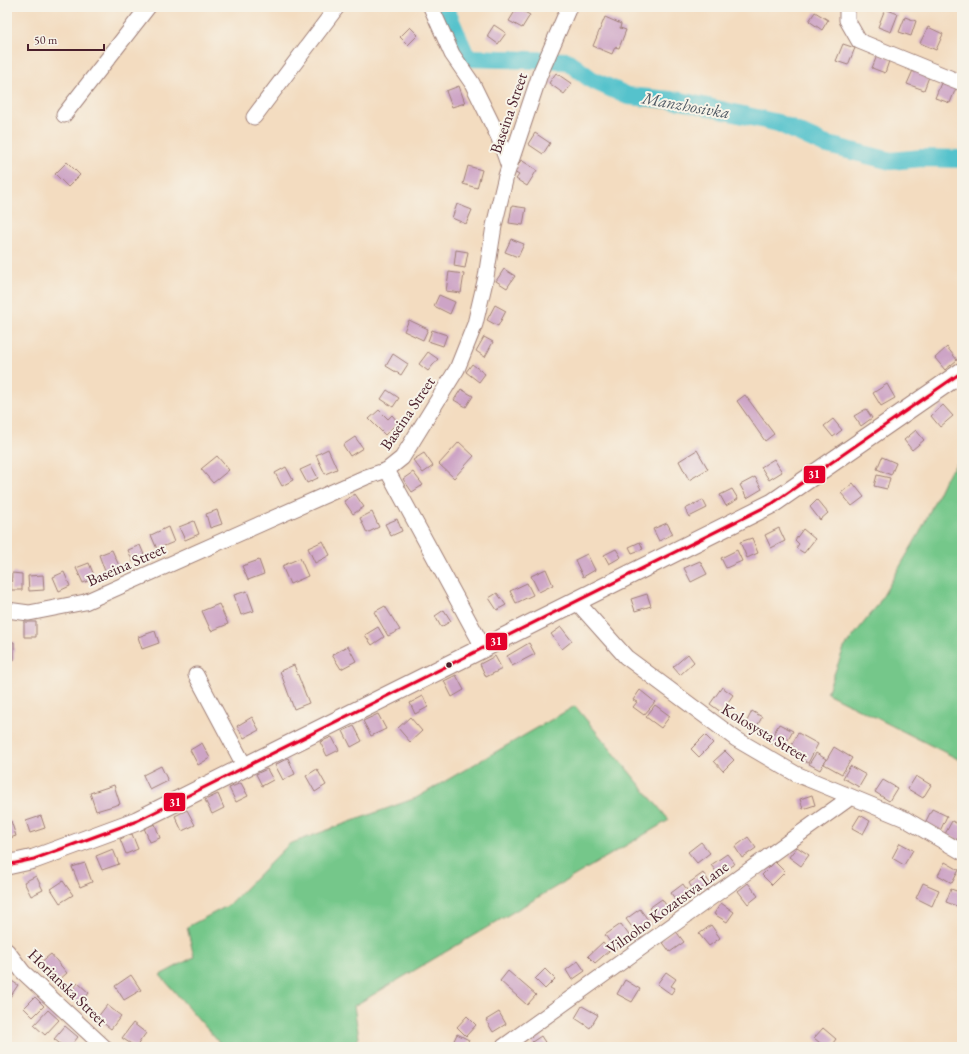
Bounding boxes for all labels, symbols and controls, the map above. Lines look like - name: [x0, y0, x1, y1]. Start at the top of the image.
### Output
- scale bar: [28, 26, 104, 52]
- text: 50 m: [34, 32, 58, 48]
- street label: Baseina Street: [485, 70, 532, 156]
- water label: Manzhosivka: [640, 86, 731, 123]
- street label: Baseina Street: [375, 372, 440, 454]
- line badge: 31: [803, 465, 826, 484]
- text: 31: [808, 467, 820, 481]
- street label: Baseina Street: [83, 538, 169, 591]
- line badge: 31: [485, 632, 508, 651]
- text: 31: [490, 634, 502, 648]
- unlabelled marker: [444, 660, 454, 670]
- street label: Kolosysta Street: [718, 698, 812, 766]
- line badge: 31: [163, 792, 186, 812]
- text: 31: [169, 795, 181, 809]
- street label: Vilnoho Kozatstva Lane: [602, 856, 733, 959]
- street label: Horianska Street: [24, 944, 112, 1030]

